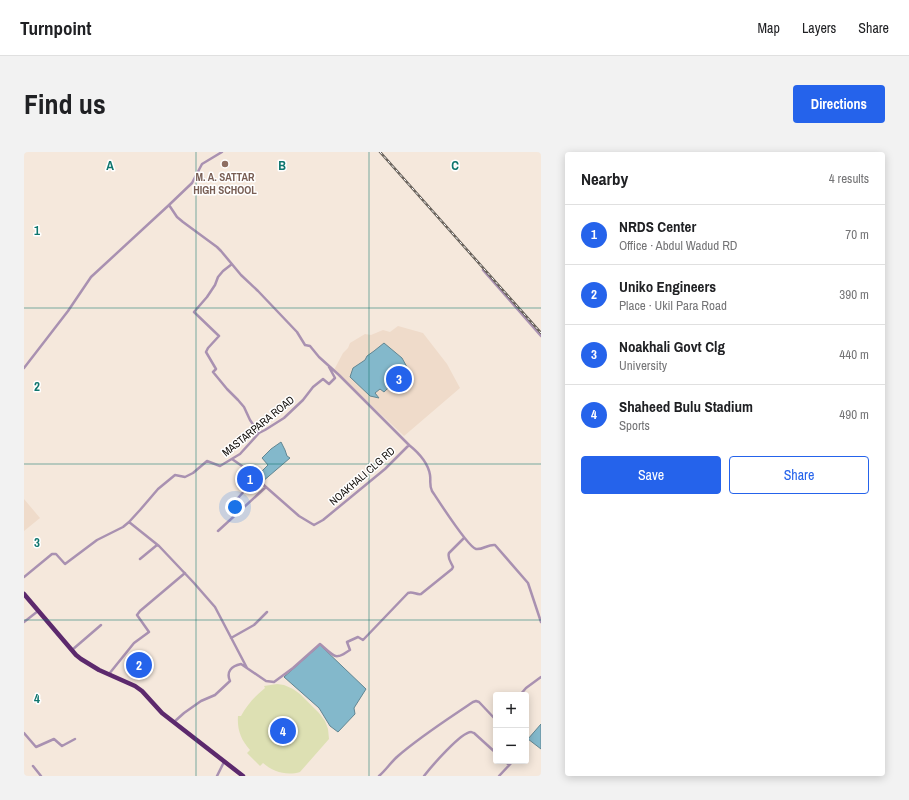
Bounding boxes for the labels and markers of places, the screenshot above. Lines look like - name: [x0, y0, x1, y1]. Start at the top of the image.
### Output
- marker: M. A. SATTAR HIGH SCHOOL: [220, 159, 230, 169]
- place label: M. A. SATTAR HIGH SCHOOL: [193, 170, 257, 197]
- pin: 3: [386, 364, 412, 394]
- pin: 1: [237, 464, 263, 494]
- pin: 2: [126, 650, 152, 680]
- pin: 4: [270, 716, 296, 746]

